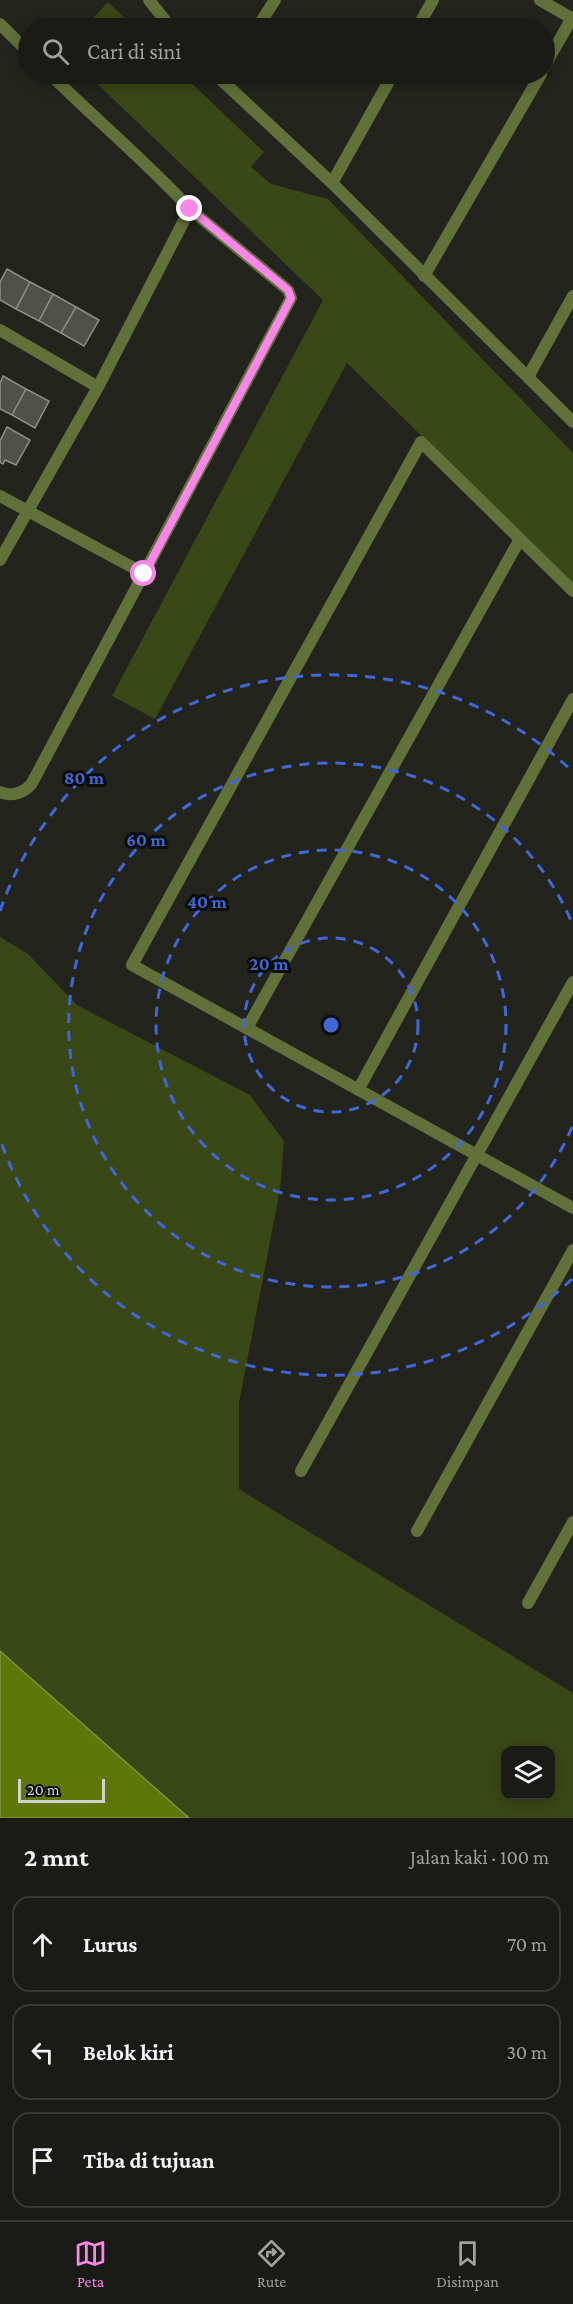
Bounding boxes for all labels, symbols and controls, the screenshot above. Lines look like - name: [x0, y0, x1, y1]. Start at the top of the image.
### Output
- search box: [18, 18, 555, 84]
- icon: search: [39, 35, 72, 68]
- text: Cari di sini: [87, 39, 181, 64]
- route end: [176, 195, 202, 221]
- route start: [130, 560, 156, 586]
- text: 80 m: [64, 768, 105, 788]
- text: 60 m: [126, 830, 166, 850]
- text: 40 m: [187, 892, 227, 912]
- text: 20 m: [250, 954, 289, 974]
- centre of rings: [321, 1015, 341, 1035]
- map controls: [501, 1746, 555, 1800]
- button: layers: [501, 1746, 555, 1800]
- scale bar: [18, 1776, 105, 1804]
- text: 20 m: [27, 1781, 60, 1798]
- text: 2 mnt: [24, 1843, 89, 1872]
- text: Jalan kaki · 100 m: [410, 1846, 549, 1868]
- icon: ahead: [26, 1928, 59, 1961]
- text: Lurus: [83, 1932, 137, 1957]
- text: 70 m: [507, 1933, 547, 1955]
- icon: left: [26, 2036, 59, 2069]
- text: Belok kiri: [83, 2040, 174, 2065]
- text: 30 m: [506, 2041, 547, 2063]
- icon: arrive: [26, 2144, 59, 2177]
- text: Tiba di tujuan: [83, 2148, 215, 2173]
- tab: Peta: [74, 2237, 107, 2290]
- tab: Rute: [255, 2237, 288, 2290]
- tab: Disimpan: [436, 2237, 499, 2290]

